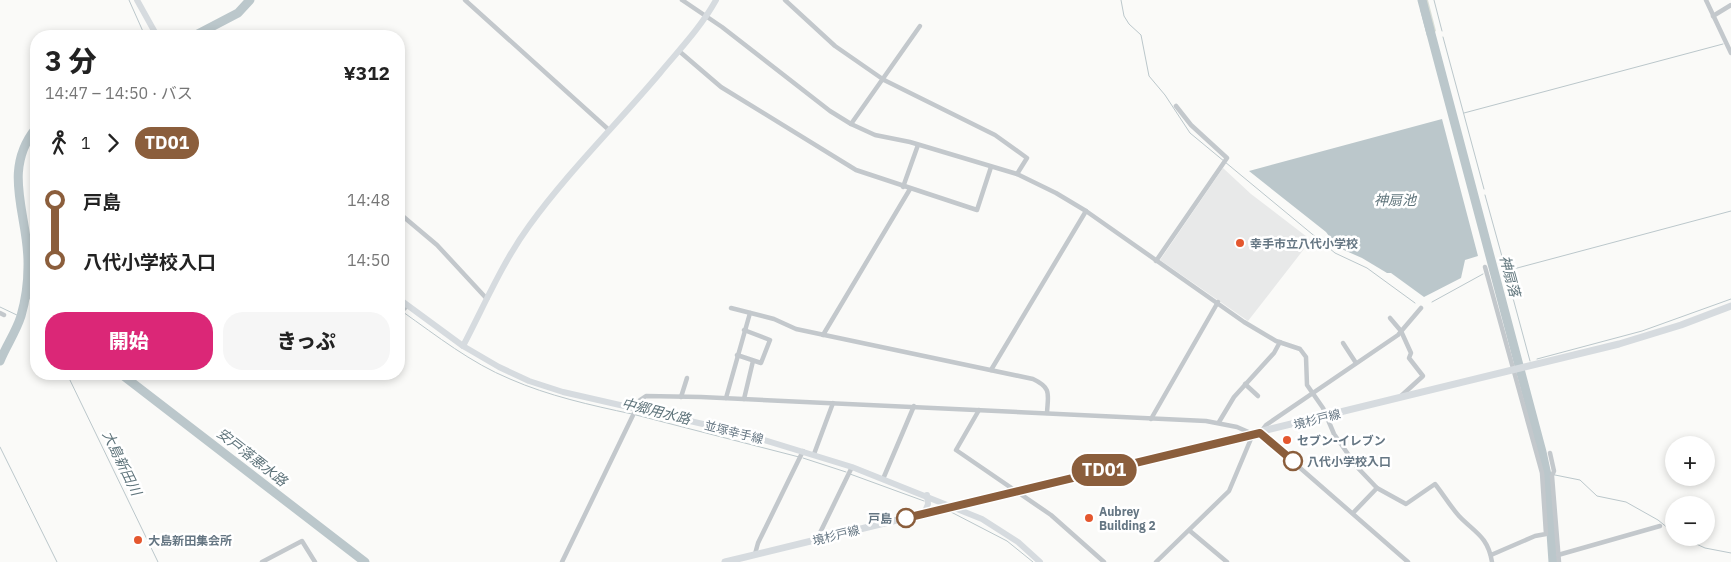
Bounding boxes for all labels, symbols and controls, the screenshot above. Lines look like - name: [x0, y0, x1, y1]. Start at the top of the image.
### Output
- text: 3 分: [45, 42, 96, 79]
- text: ¥312: [343, 61, 390, 85]
- text: 14:47 – 14:50 · バス: [45, 83, 193, 103]
- icon: walk: [45, 129, 73, 157]
- icon: forward: [99, 129, 127, 157]
- text: TD01: [145, 131, 189, 154]
- text: 1: [81, 133, 91, 153]
- text: 戸島: [83, 190, 121, 214]
- text: 14:48: [347, 190, 390, 210]
- water label: 神扇池: [1374, 191, 1418, 209]
- place label: 幸手市立八代小学校: [1250, 236, 1358, 251]
- marker: 幸手市立八代小学校: [1234, 237, 1246, 249]
- text: 八代小学校入口: [83, 250, 216, 274]
- text: 14:50: [347, 250, 390, 270]
- water label: 神扇落: [1496, 253, 1525, 301]
- button: 開始: [45, 312, 213, 370]
- button: きっぷ: [223, 312, 390, 370]
- water label: 中郷用水路: [620, 394, 693, 428]
- street label: 境杉戸線: [1292, 406, 1342, 432]
- street label: 並塚幸手線: [703, 417, 765, 447]
- water label: 安戸落悪水路: [213, 424, 291, 491]
- water label: 大島新田川: [99, 428, 146, 500]
- place label: セブン-イレブン: [1297, 433, 1386, 448]
- marker: セブン-イレブン: [1281, 434, 1293, 446]
- map controls: [1665, 436, 1715, 546]
- button: +: [1665, 436, 1715, 486]
- marker: 八代小学校入口: [1283, 451, 1303, 471]
- line badge: TD01: [1069, 454, 1139, 486]
- place label: 八代小学校入口: [1307, 454, 1391, 469]
- text: TD01: [1082, 458, 1126, 481]
- button: −: [1665, 496, 1715, 546]
- place label: Aubrey Building 2: [1099, 504, 1156, 533]
- marker: 戸島: [896, 508, 916, 528]
- place label: 戸島: [868, 511, 892, 526]
- marker: Aubrey Building 2: [1083, 512, 1095, 524]
- street label: 境杉戸線: [811, 522, 861, 548]
- place label: 大島新田集会所: [148, 533, 232, 548]
- marker: 大島新田集会所: [132, 534, 144, 546]

